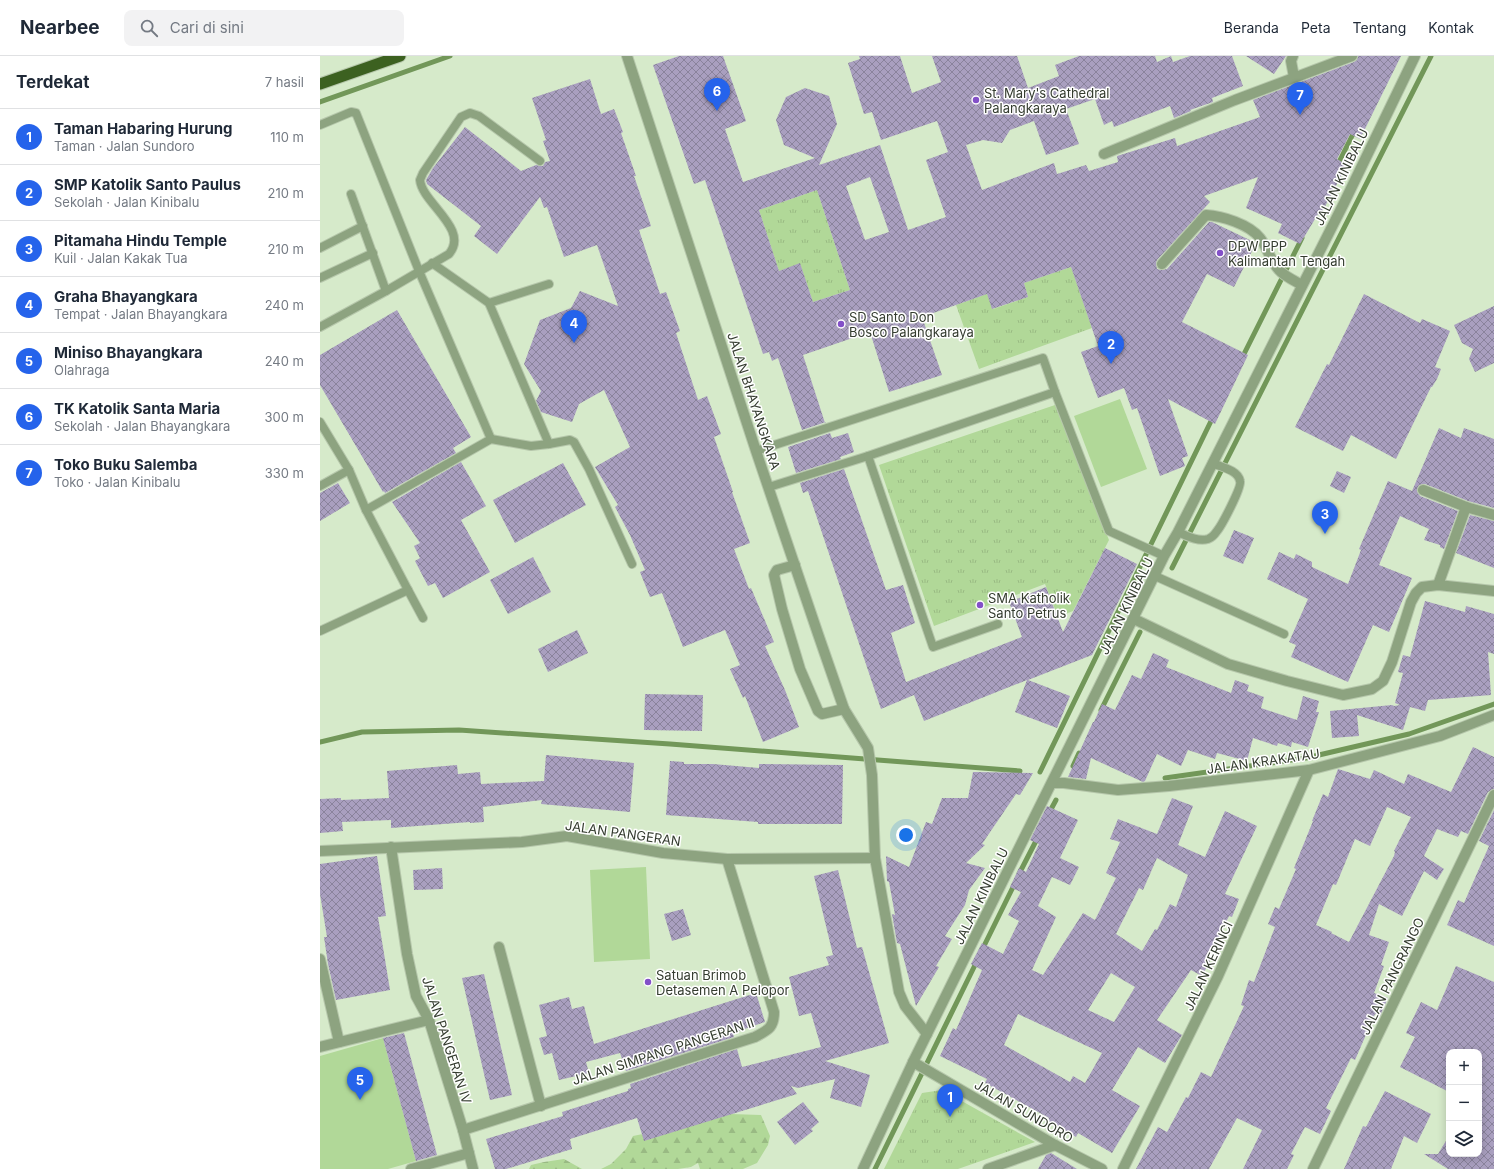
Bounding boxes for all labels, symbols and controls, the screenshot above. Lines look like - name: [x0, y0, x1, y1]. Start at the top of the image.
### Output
- search box: [124, 10, 404, 46]
- text: Nearbee: [20, 16, 100, 39]
- icon: search: [138, 17, 160, 39]
- text: Cari di sini: [170, 18, 244, 37]
- text: Beranda: [1224, 19, 1279, 36]
- text: Peta: [1301, 19, 1331, 36]
- text: Tentang: [1353, 19, 1406, 36]
- text: Kontak: [1428, 19, 1474, 36]
- text: Terdekat: [16, 72, 89, 92]
- text: 7 hasil: [265, 74, 304, 90]
- pin: 6: [704, 78, 730, 111]
- pin: 7: [1287, 82, 1313, 115]
- place label: St. Mary's Cathedral Palangkaraya: [984, 85, 1109, 116]
- marker: St. Mary's Cathedral Palangkaraya: [971, 95, 981, 105]
- text: Taman Habaring Hurung: [54, 119, 233, 138]
- street label: JALAN KINIBALU: [1311, 126, 1371, 228]
- text: 1: [26, 129, 32, 145]
- text: 110 m: [270, 129, 304, 145]
- text: Taman · Jalan Sundoro: [54, 138, 195, 154]
- text: SMP Katolik Santo Paulus: [54, 175, 241, 194]
- text: 2: [25, 185, 33, 201]
- text: 210 m: [268, 185, 304, 201]
- text: Sekolah · Jalan Kinibalu: [54, 194, 199, 210]
- text: Pitamaha Hindu Temple: [54, 231, 227, 250]
- place label: DPW PPP Kalimantan Tengah: [1228, 238, 1345, 269]
- text: 3: [25, 241, 33, 257]
- text: 210 m: [268, 241, 304, 257]
- marker: DPW PPP Kalimantan Tengah: [1215, 248, 1225, 258]
- text: Kuil · Jalan Kakak Tua: [54, 250, 188, 266]
- text: Graha Bhayangkara: [54, 287, 198, 306]
- text: 4: [25, 297, 33, 313]
- text: 240 m: [265, 297, 304, 313]
- text: Tempat · Jalan Bhayangkara: [54, 306, 228, 322]
- place label: SD Santo Don Bosco Palangkaraya: [849, 309, 974, 340]
- pin: 4: [561, 310, 587, 343]
- marker: SD Santo Don Bosco Palangkaraya: [836, 319, 846, 329]
- street label: JALAN BHAYANGKARA: [724, 330, 784, 472]
- pin: 2: [1098, 331, 1124, 364]
- text: Miniso Bhayangkara: [54, 343, 203, 362]
- text: 5: [25, 353, 33, 369]
- text: 240 m: [265, 353, 304, 369]
- text: Olahraga: [54, 362, 110, 378]
- text: TK Katolik Santa Maria: [54, 399, 220, 418]
- text: 6: [25, 409, 33, 425]
- text: 300 m: [265, 409, 304, 425]
- text: Sekolah · Jalan Bhayangkara: [54, 418, 230, 434]
- text: Toko Buku Salemba: [54, 455, 198, 474]
- text: 7: [25, 465, 33, 481]
- text: 330 m: [265, 465, 304, 481]
- text: Toko · Jalan Kinibalu: [54, 474, 181, 490]
- pin: 3: [1312, 501, 1338, 534]
- street label: JALAN KINIBALU: [1096, 555, 1156, 657]
- place label: SMA Katholik Santo Petrus: [988, 590, 1070, 621]
- marker: SMA Katholik Santo Petrus: [975, 600, 985, 610]
- street label: JALAN KRAKATAU: [1205, 745, 1321, 777]
- street label: JALAN PANGERAN: [564, 817, 682, 849]
- your location: [896, 825, 916, 845]
- street label: JALAN KINIBALU: [951, 845, 1011, 947]
- street label: JALAN PANGRANGO: [1357, 915, 1427, 1037]
- street label: JALAN KERINCI: [1180, 919, 1236, 1013]
- place label: Satuan Brimob Detasemen A Pelopor: [656, 967, 789, 998]
- street label: JALAN PANGERAN IV: [419, 974, 475, 1106]
- marker: Satuan Brimob Detasemen A Pelopor: [643, 977, 653, 987]
- street label: JALAN SIMPANG PANGERAN II: [570, 1014, 756, 1088]
- map controls: [1446, 1049, 1482, 1157]
- button: +: [1446, 1049, 1482, 1085]
- pin: 5: [347, 1067, 373, 1100]
- street label: JALAN SUNDORO: [972, 1076, 1076, 1146]
- pin: 1: [937, 1084, 963, 1117]
- button: −: [1446, 1085, 1482, 1121]
- button: layers: [1446, 1121, 1482, 1157]

